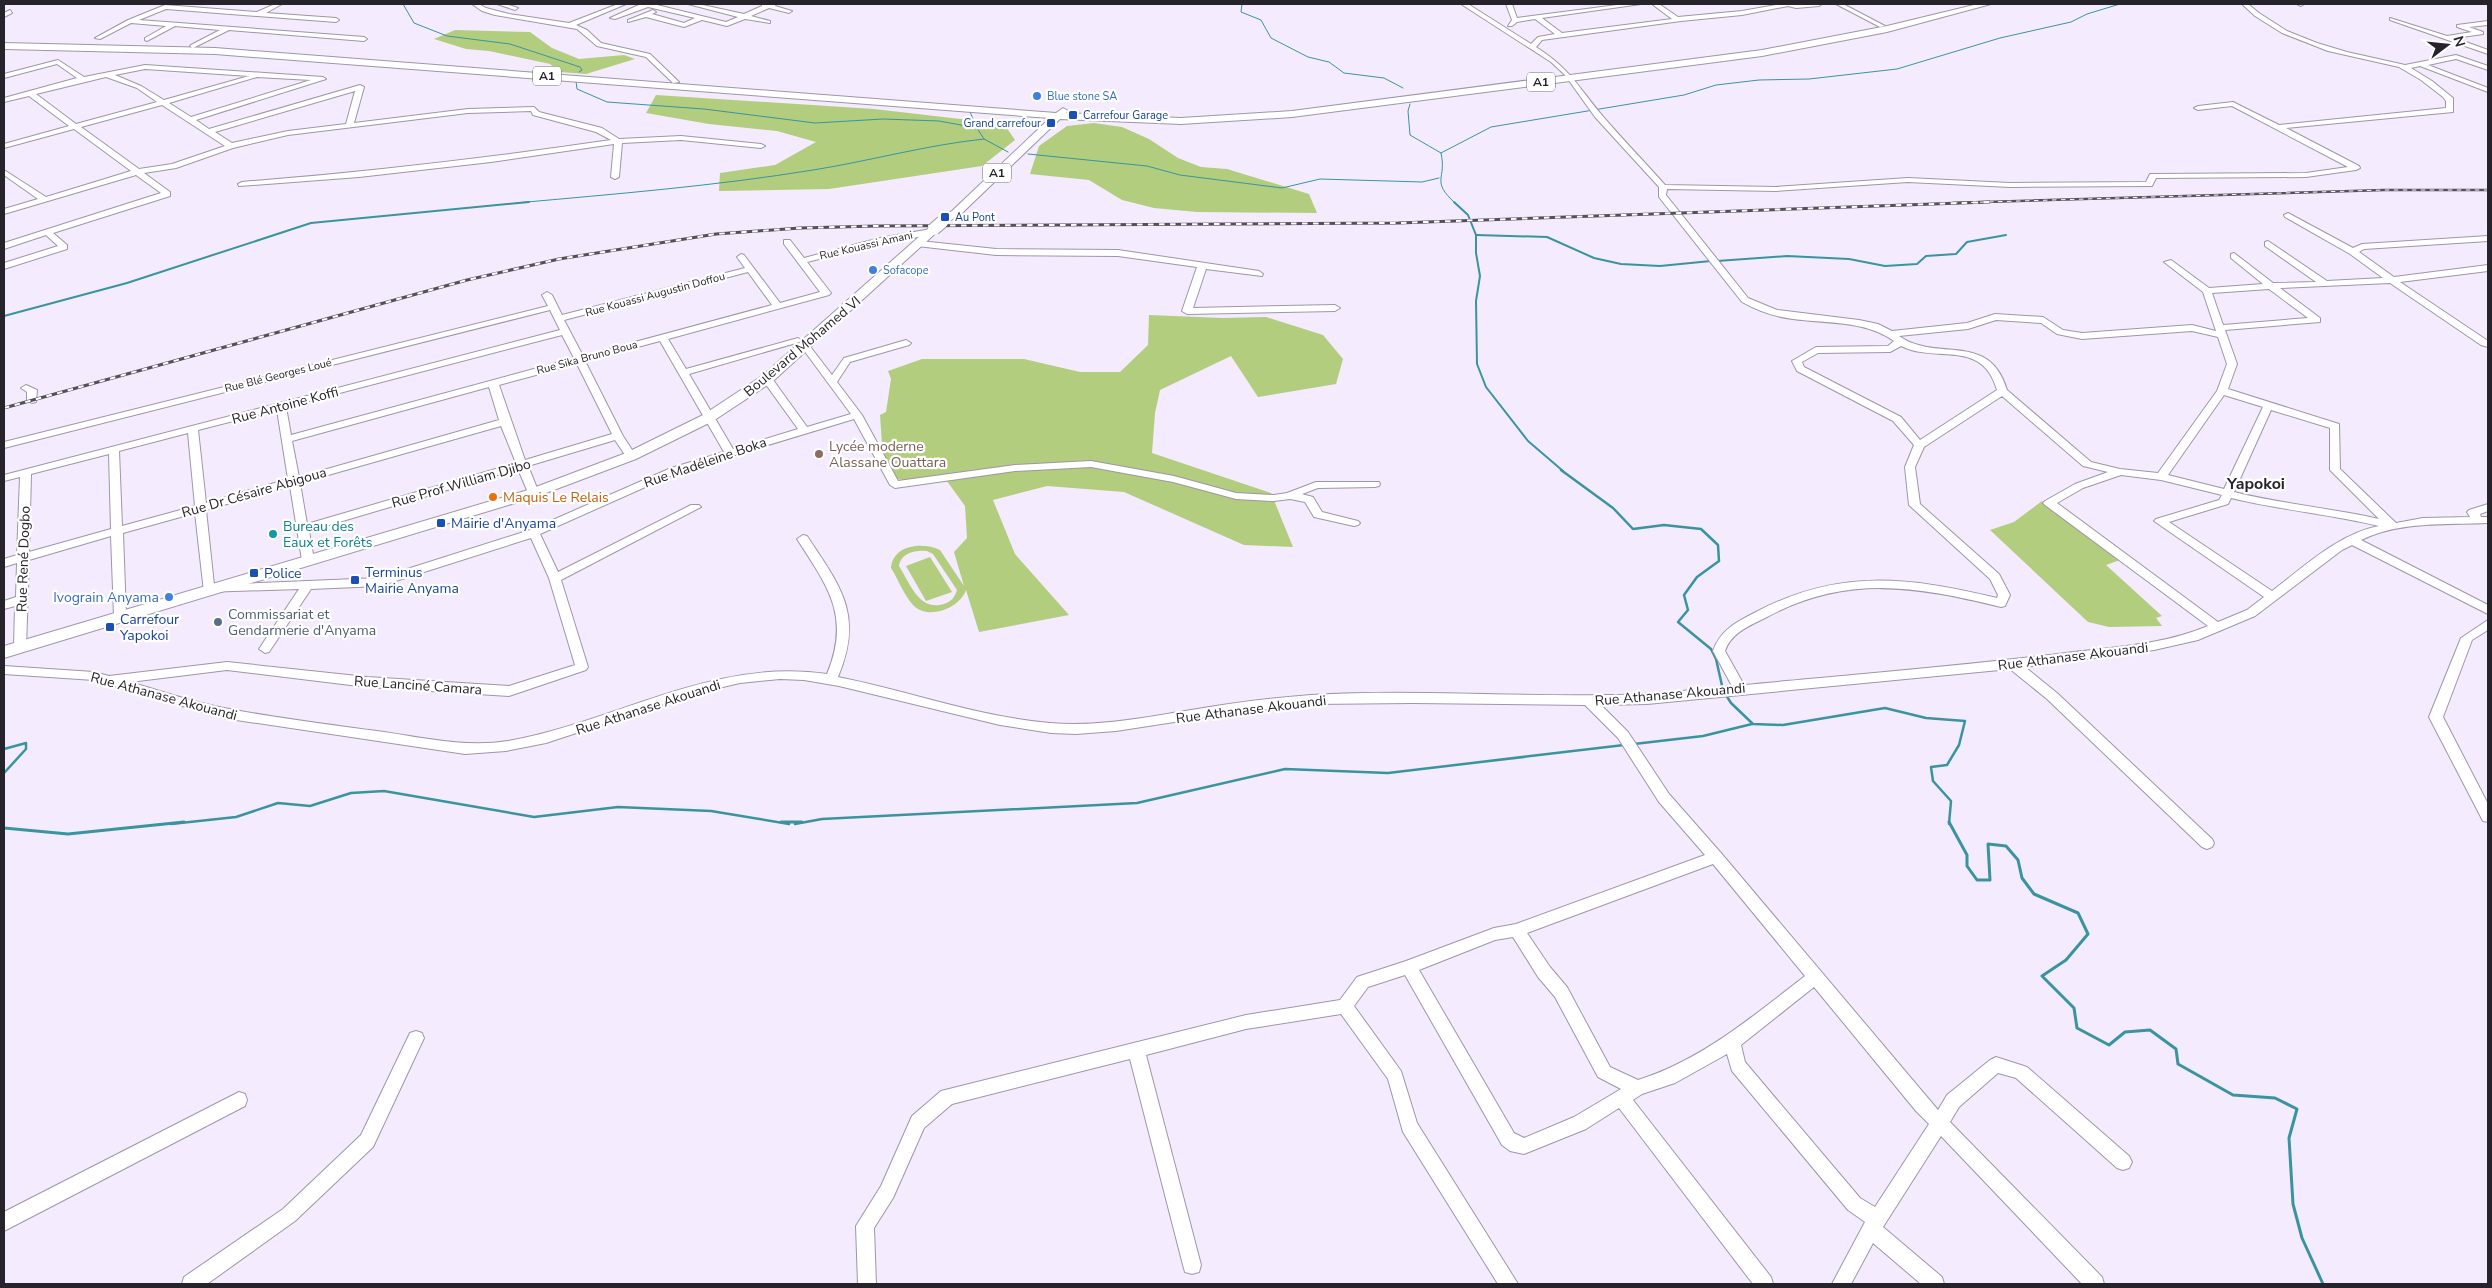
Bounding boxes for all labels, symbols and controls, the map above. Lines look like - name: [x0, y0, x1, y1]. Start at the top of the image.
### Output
- north arrow: [2422, 20, 2472, 70]
- text: N: [2448, 34, 2470, 49]
- road number: A1: [533, 66, 561, 85]
- road number: A1: [1527, 72, 1555, 91]
- place label: Blue stone SA: [1047, 89, 1117, 104]
- marker: Blue stone SA: [1031, 90, 1043, 102]
- place label: Carrefour Garage: [1083, 108, 1168, 123]
- marker: Carrefour Garage: [1067, 109, 1079, 121]
- place label: Grand carrefour: [964, 116, 1041, 131]
- marker: Grand carrefour: [1045, 117, 1057, 129]
- road number: A1: [983, 164, 1011, 182]
- place label: Au Pont: [955, 210, 995, 225]
- marker: Au Pont: [939, 211, 951, 223]
- street label: Rue Kouassi Amani: [818, 227, 914, 263]
- place label: Sofacope: [883, 263, 929, 278]
- marker: Sofacope: [867, 264, 879, 276]
- street label: Rue Kouassi Augustin Doffou: [584, 269, 727, 320]
- street label: Boulevard Mohamed VI: [740, 292, 865, 401]
- street label: Rue Sika Bruno Boua: [535, 337, 639, 378]
- street label: Rue Blé Georges Loué: [223, 355, 333, 396]
- street label: Rue Antoine Koffi: [230, 382, 341, 429]
- street label: Rue Madéleine Boka: [641, 433, 769, 492]
- place label: Lycée moderne Alassane Ouattara: [829, 437, 946, 472]
- marker: Lycée moderne Alassane Ouattara: [813, 448, 825, 460]
- street label: Rue Prof William Djibo: [389, 454, 533, 512]
- street label: Rue Dr Césaire Abigoua: [179, 463, 329, 522]
- district label: Yapokoi: [2226, 473, 2285, 495]
- place label: Maquis Le Relais: [503, 488, 609, 507]
- marker: Maquis Le Relais: [487, 491, 499, 503]
- street label: Rue René Dogbo: [12, 505, 35, 612]
- place label: Mairie d'Anyama: [451, 514, 556, 533]
- place label: Bureau des Eaux et Forêts: [283, 517, 373, 552]
- marker: Mairie d'Anyama: [435, 517, 447, 529]
- marker: Bureau des Eaux et Forêts: [267, 528, 279, 540]
- place label: Terminus Mairie Anyama: [365, 563, 459, 598]
- place label: Police: [264, 564, 302, 583]
- marker: Police: [248, 567, 260, 579]
- marker: Terminus Mairie Anyama: [349, 574, 361, 586]
- place label: Ivograin Anyama: [53, 588, 159, 607]
- marker: Ivograin Anyama: [163, 591, 175, 603]
- place label: Commissariat et Gendarmerie d'Anyama: [228, 605, 376, 640]
- place label: Carrefour Yapokoi: [119, 610, 179, 645]
- marker: Commissariat et Gendarmerie d'Anyama: [212, 616, 224, 628]
- marker: Carrefour Yapokoi: [104, 621, 116, 633]
- street label: Rue Athanase Akouandi: [1997, 638, 2149, 675]
- street label: Rue Athanase Akouandi: [88, 668, 239, 725]
- street label: Rue Lanciné Camara: [353, 672, 483, 699]
- street label: Rue Athanase Akouandi: [573, 675, 723, 740]
- street label: Rue Athanase Akouandi: [1594, 678, 1746, 711]
- street label: Rue Athanase Akouandi: [1175, 691, 1327, 728]

